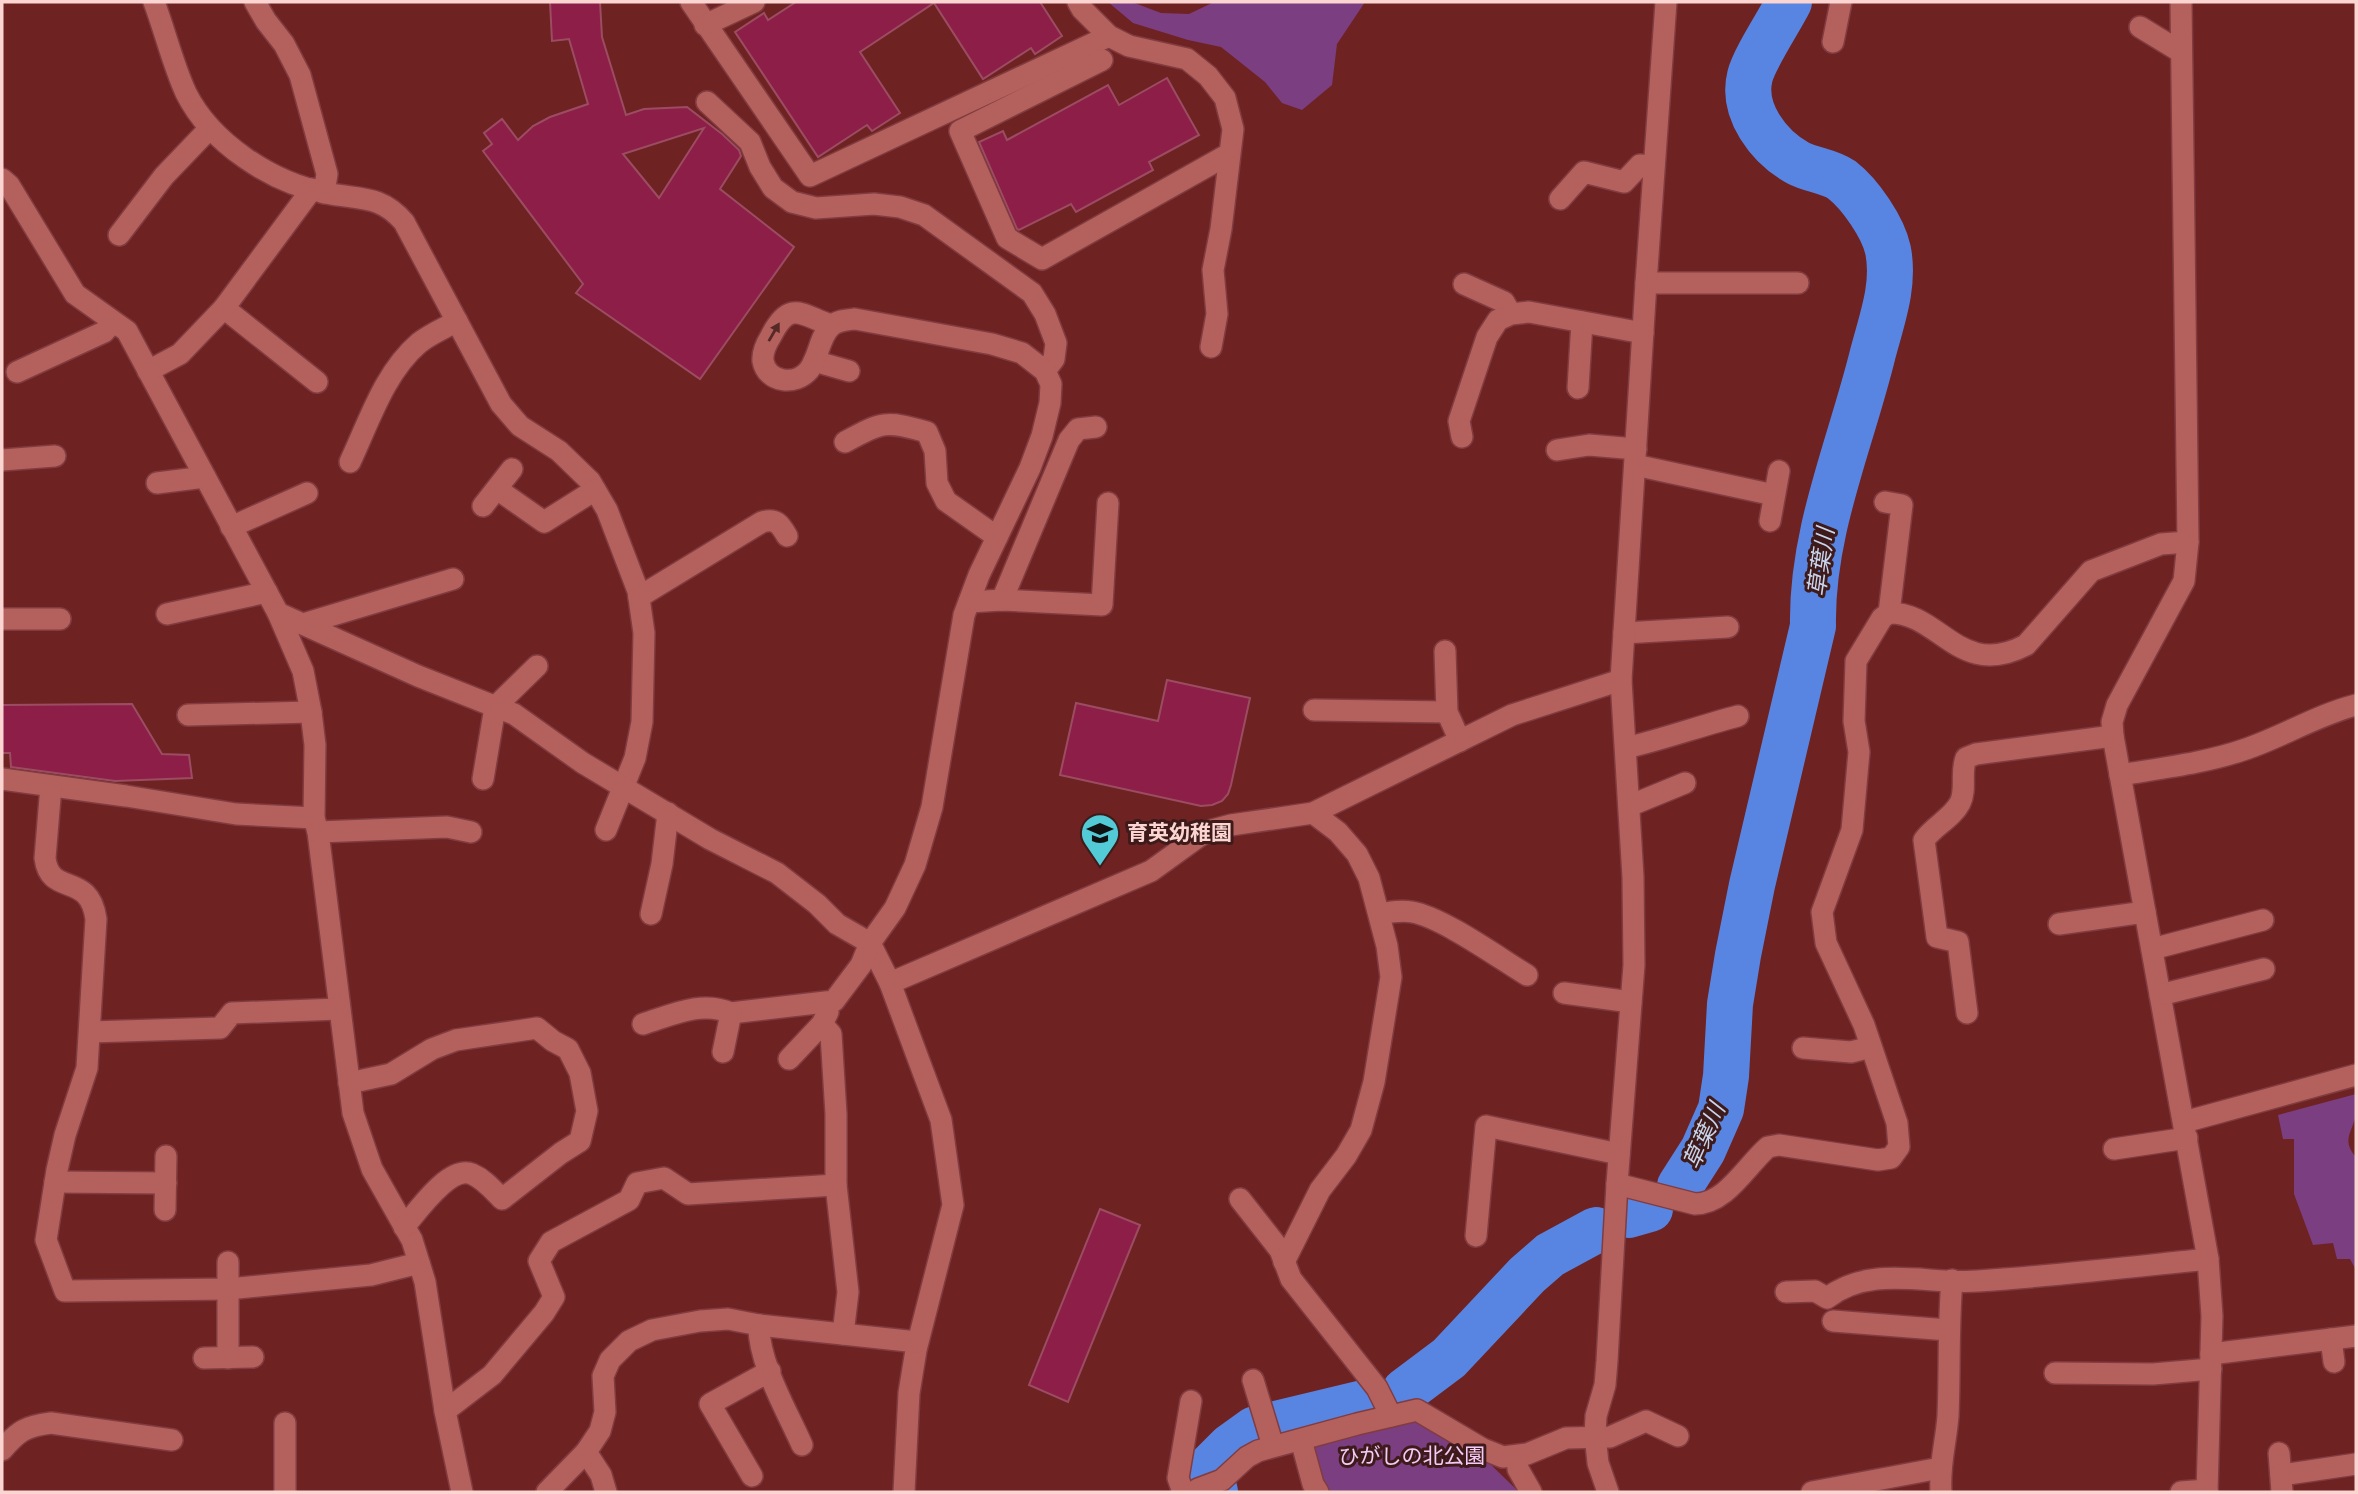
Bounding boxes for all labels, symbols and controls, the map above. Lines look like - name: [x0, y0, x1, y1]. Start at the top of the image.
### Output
- one-way arrow: [767, 322, 780, 341]
- water label: 草葉川: [1803, 523, 1838, 598]
- school or university icon: 育英幼稚園: [1079, 812, 1121, 867]
- place label: 育英幼稚園: [1127, 820, 1232, 844]
- water label: 草葉川: [1678, 1096, 1730, 1172]
- park label: ひがしの北公園: [1339, 1443, 1486, 1467]

